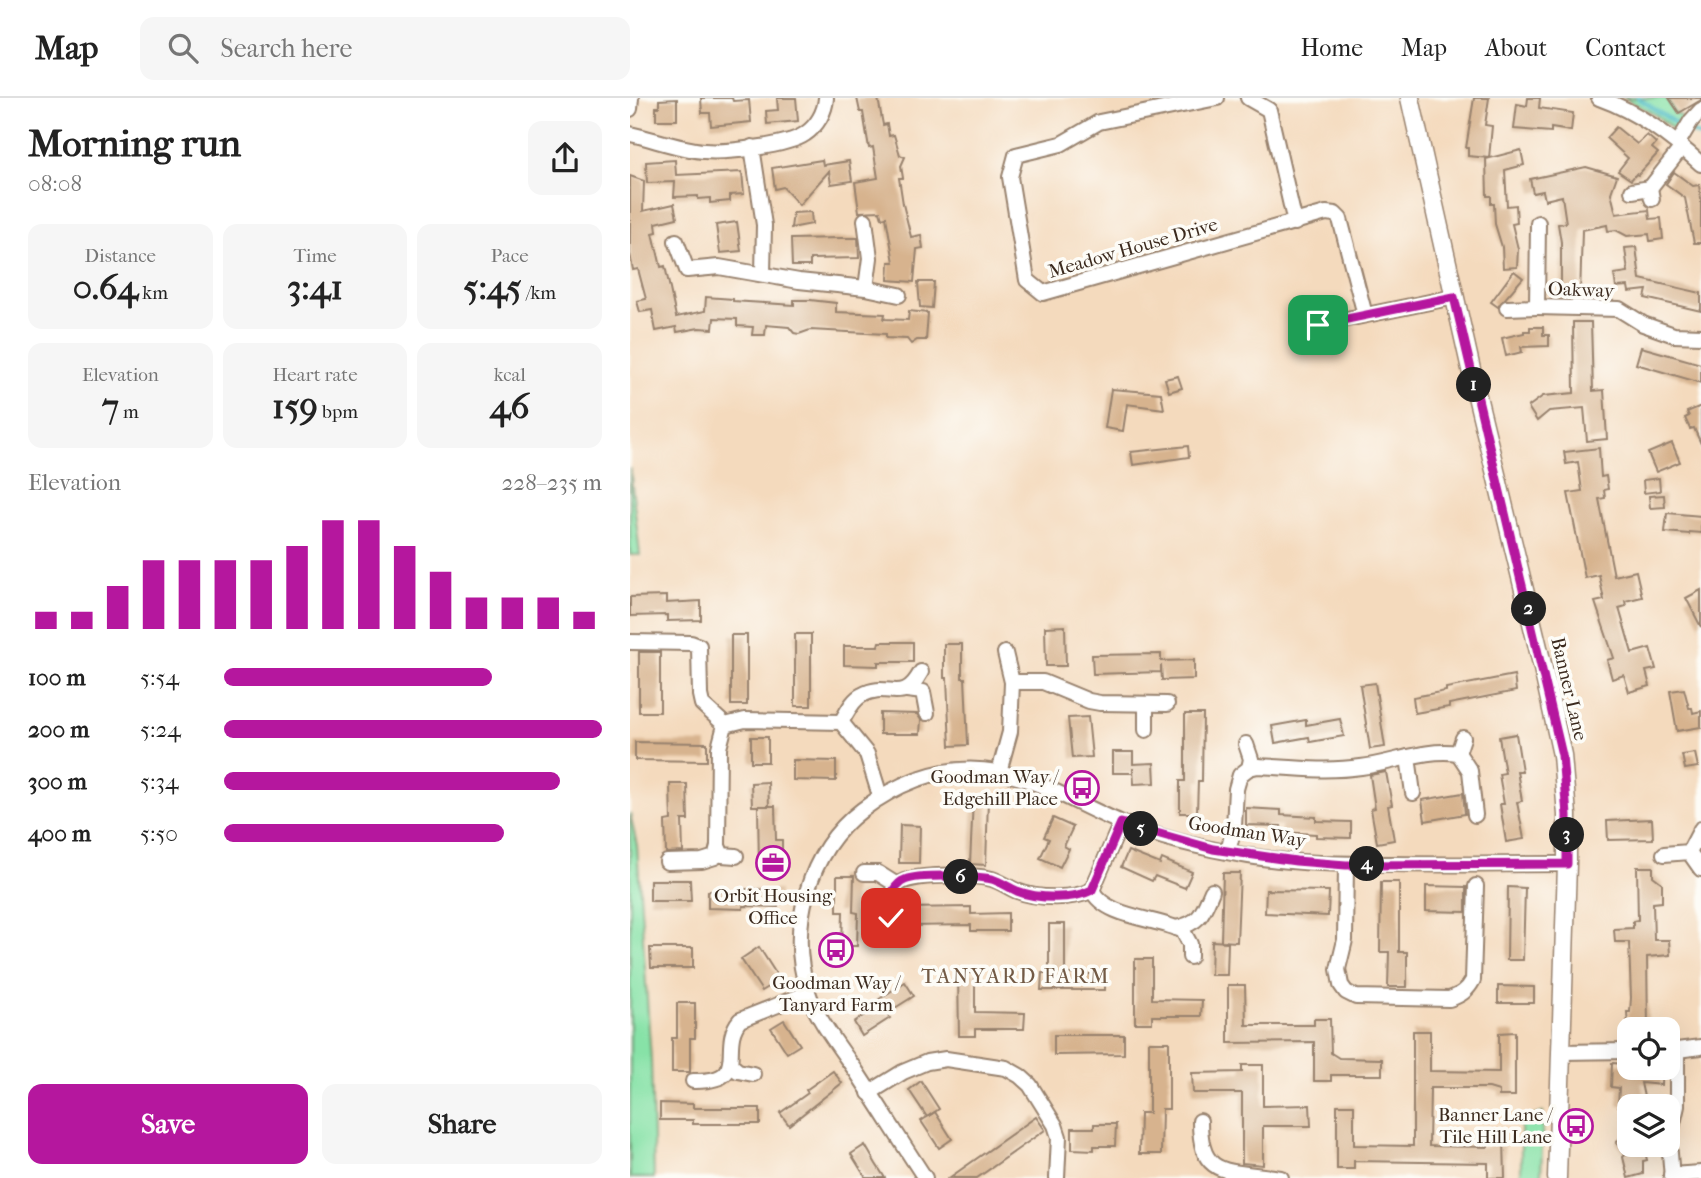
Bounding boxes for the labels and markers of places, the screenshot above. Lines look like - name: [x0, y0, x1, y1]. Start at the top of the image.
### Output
- pin: [1288, 295, 1348, 355]
- pin: 1: [1456, 368, 1492, 402]
- pin: 2: [1511, 592, 1546, 626]
- place label: Goodman Way / Edgehill Place: [931, 766, 1059, 810]
- bus stop icon: Goodman Way / Edgehill Place: [1063, 769, 1101, 807]
- pin: 5: [1124, 812, 1158, 846]
- pin: 3: [1550, 818, 1584, 852]
- office icon: Orbit Housing Office: [754, 844, 792, 882]
- pin: 4: [1350, 846, 1384, 882]
- pin: 6: [944, 860, 978, 894]
- place label: Orbit Housing Office: [714, 885, 833, 929]
- pin: [861, 888, 921, 948]
- bus stop icon: Goodman Way / Tanyard Farm: [817, 931, 855, 969]
- place label: Goodman Way / Tanyard Farm: [772, 972, 901, 1016]
- place label: Banner Lane / Tile Hill Lane: [1438, 1104, 1553, 1148]
- bus stop icon: Banner Lane / Tile Hill Lane: [1557, 1107, 1595, 1145]

